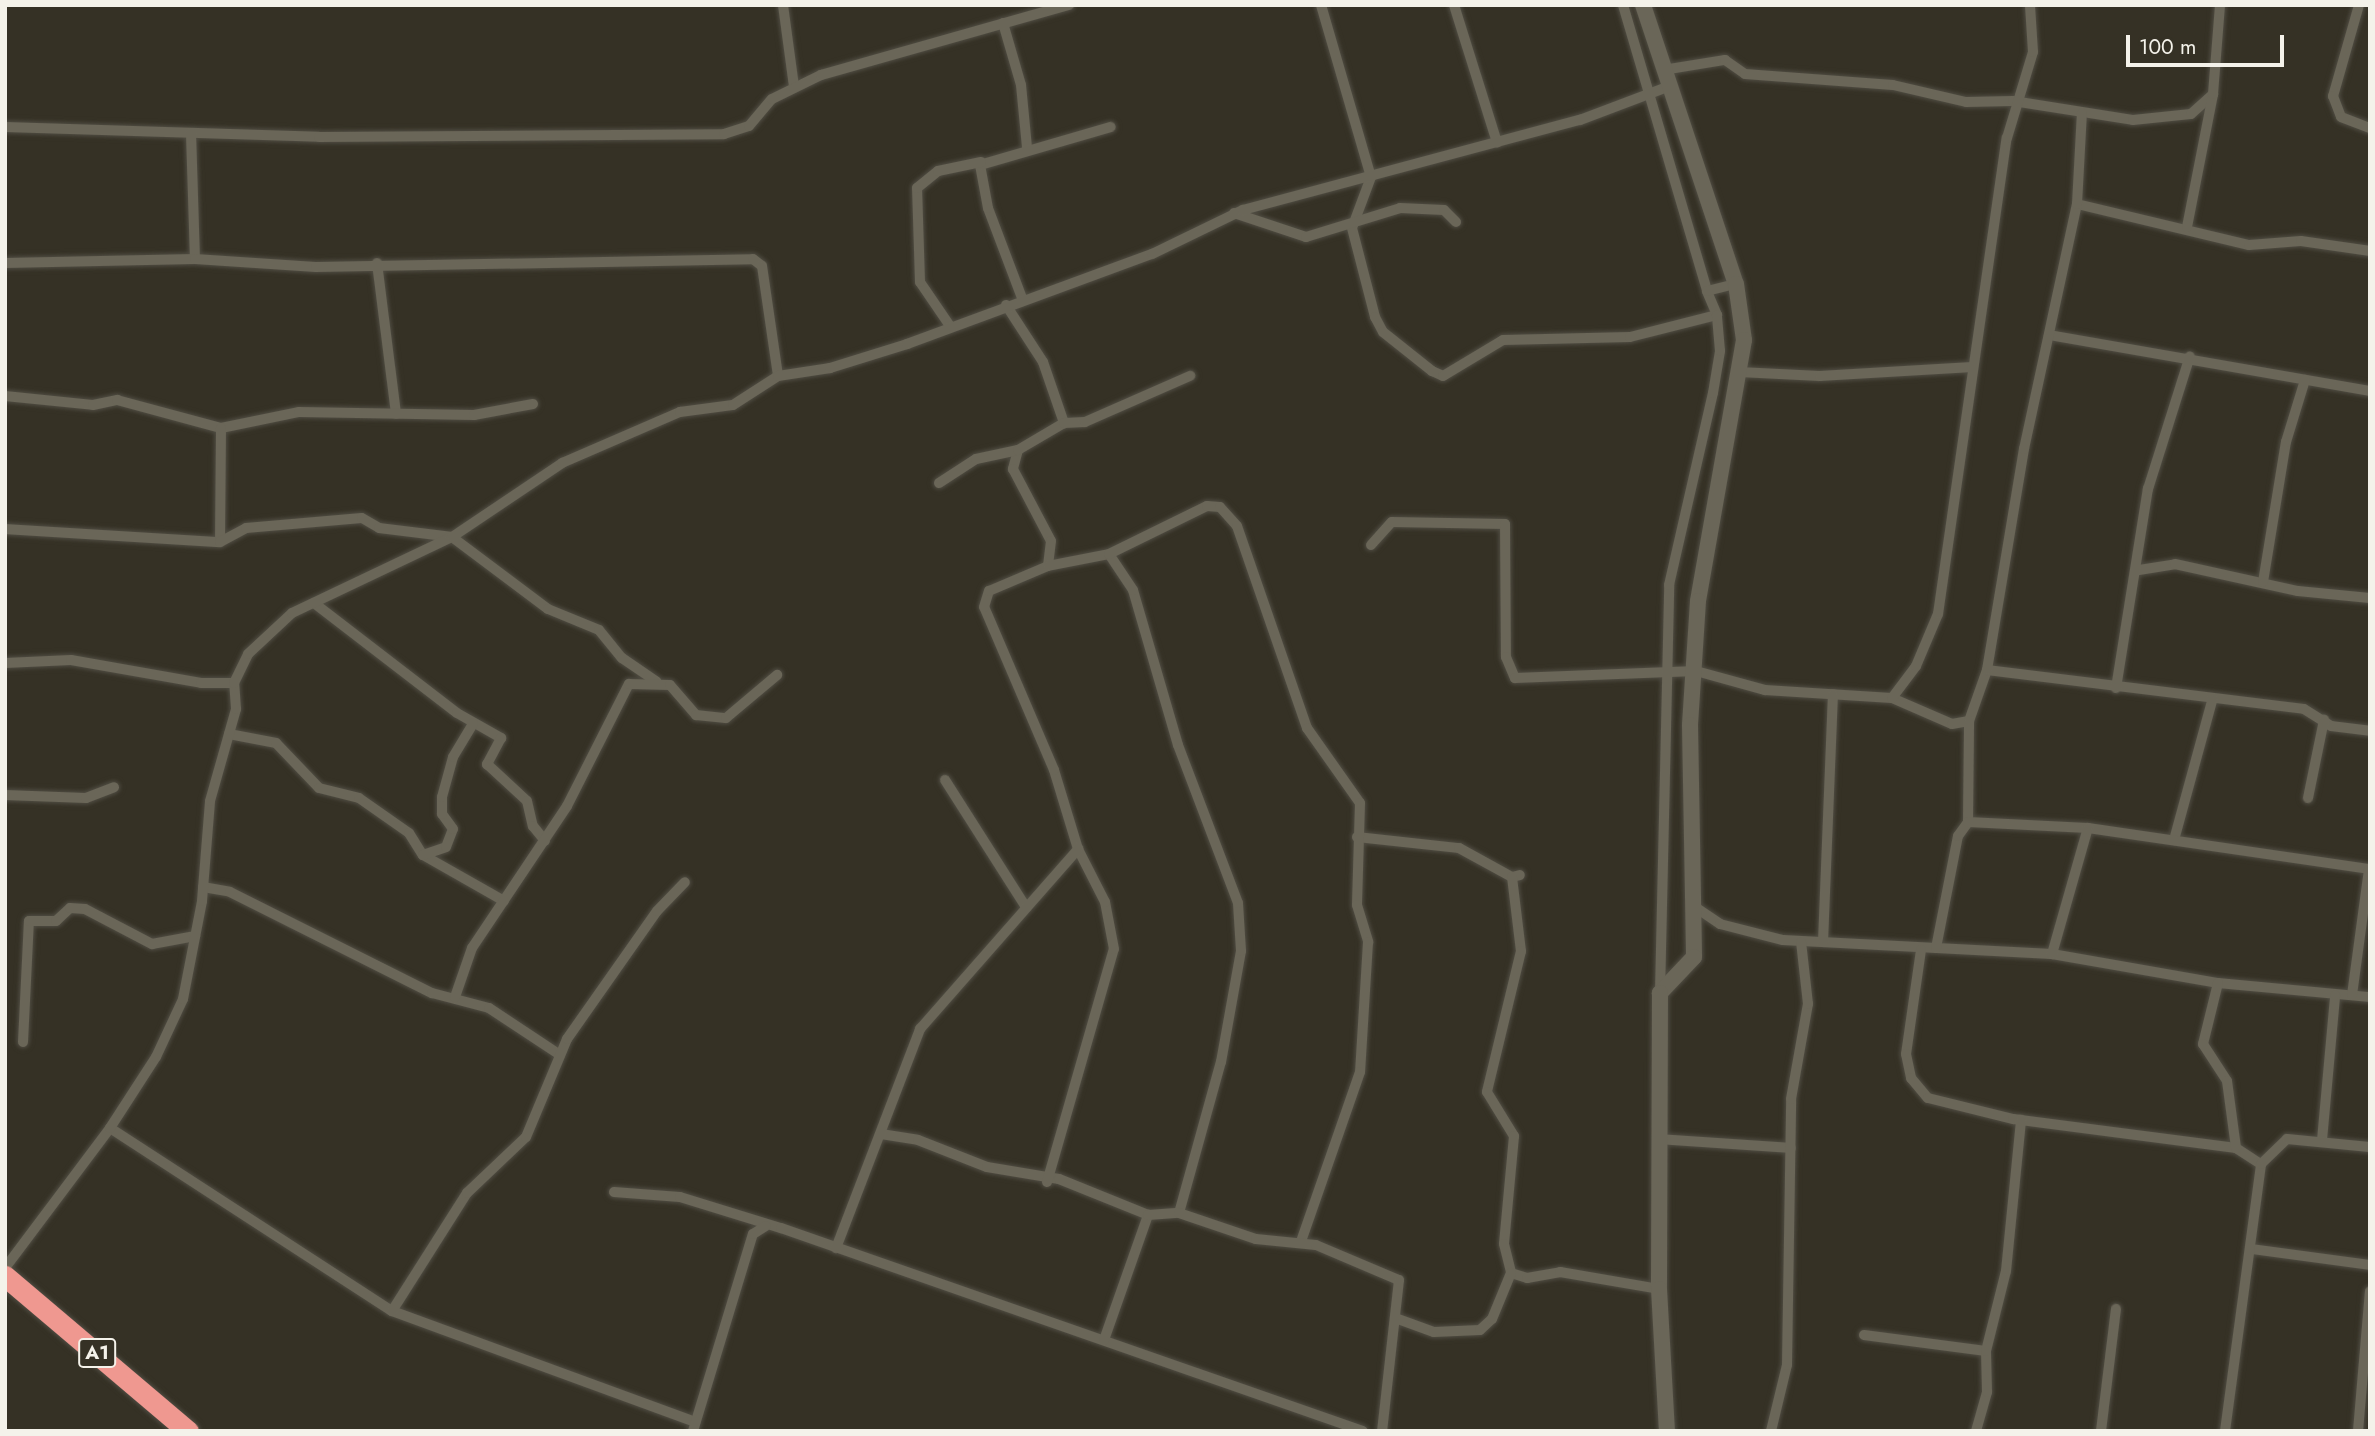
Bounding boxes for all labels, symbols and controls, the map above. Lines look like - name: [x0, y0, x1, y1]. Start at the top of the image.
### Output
- scale bar: [2130, 21, 2288, 65]
- text: 100 m: [2139, 32, 2196, 62]
- road number: A1: [78, 1338, 116, 1368]

